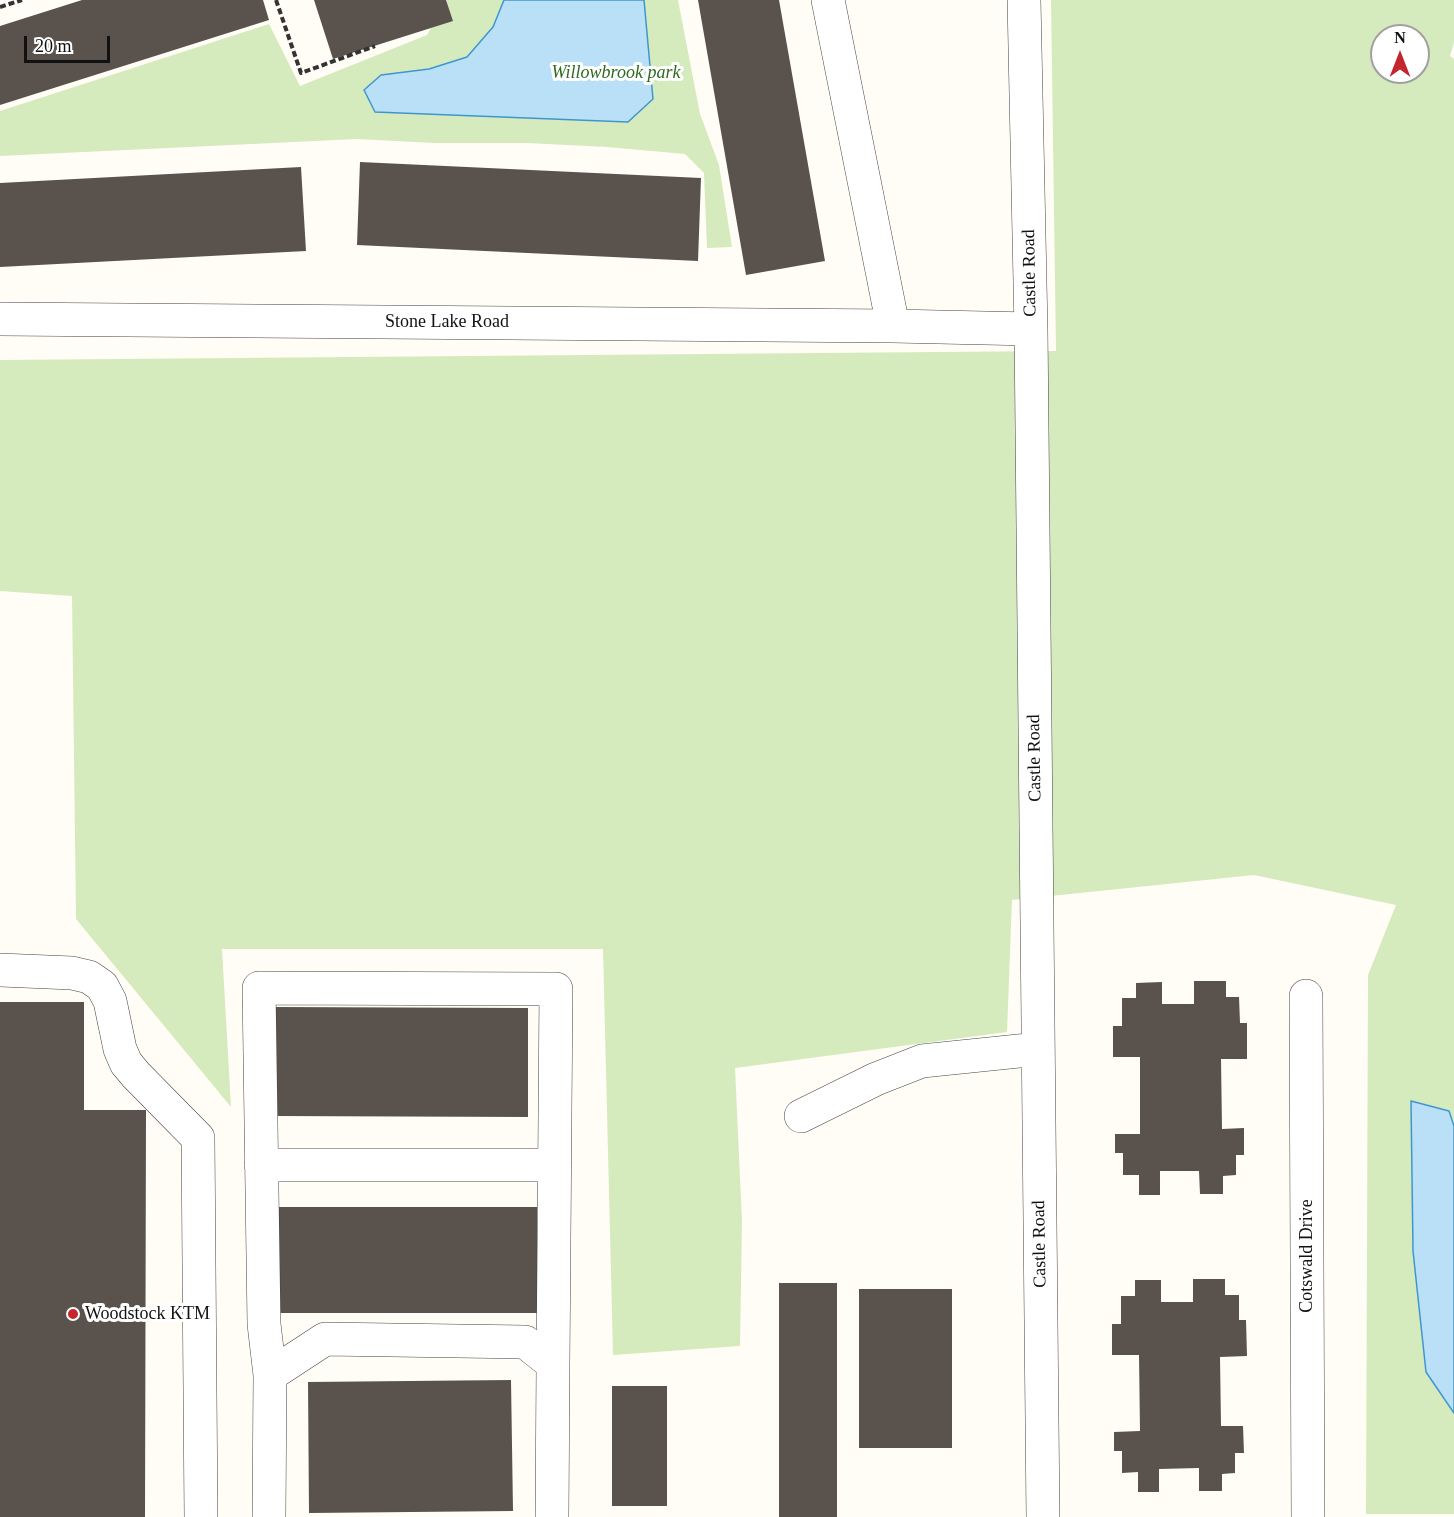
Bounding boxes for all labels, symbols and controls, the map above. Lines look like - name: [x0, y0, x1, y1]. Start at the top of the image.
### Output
- scale bar: [27, 24, 112, 62]
- north arrow: [1370, 24, 1430, 84]
- text: N: [1394, 29, 1406, 46]
- text: 20 m: [35, 36, 72, 56]
- park label: Willowbrook park: [552, 62, 680, 84]
- street label: Castle Road: [1018, 229, 1042, 317]
- street label: Stone Lake Road: [385, 311, 509, 333]
- street label: Castle Road: [1023, 714, 1047, 802]
- street label: Cotswald Drive: [1296, 1199, 1318, 1313]
- street label: Castle Road: [1028, 1200, 1052, 1288]
- place label: Woodstock KTM: [85, 1303, 210, 1325]
- marker: Woodstock KTM: [66, 1307, 80, 1321]

